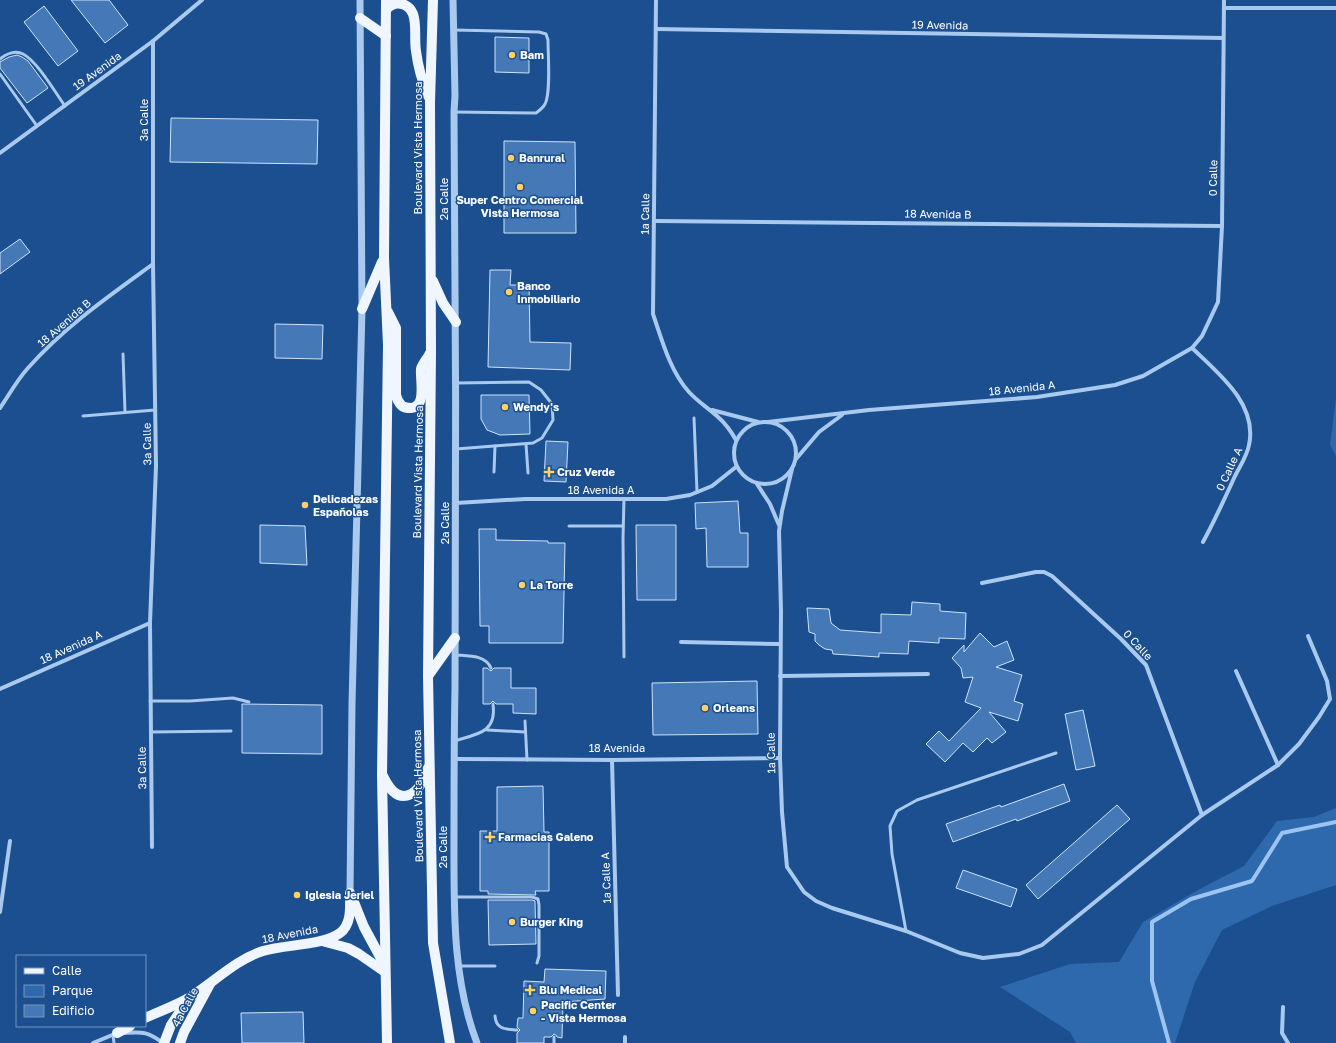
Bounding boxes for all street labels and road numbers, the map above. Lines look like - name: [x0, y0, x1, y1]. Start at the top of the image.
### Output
- street label: 19 Avenida: [912, 18, 968, 31]
- street label: 19 Avenida: [70, 49, 123, 92]
- street label: Boulevard Vista Hermosa: [411, 82, 424, 214]
- street label: 3a Calle: [137, 99, 150, 141]
- street label: 0 Calle: [1206, 160, 1219, 196]
- street label: 2a Calle: [437, 178, 450, 220]
- street label: 1a Calle: [638, 193, 651, 235]
- street label: 18 Avenida B: [905, 206, 971, 221]
- street label: 18 Avenida B: [34, 296, 93, 349]
- street label: 18 Avenida A: [988, 377, 1056, 397]
- street label: Boulevard Vista Hermosa: [410, 405, 425, 539]
- street label: 3a Calle: [140, 423, 153, 465]
- street label: 0 Calle A: [1213, 444, 1245, 493]
- street label: 18 Avenida A: [568, 483, 635, 496]
- street label: 2a Calle: [438, 502, 451, 544]
- street label: 18 Avenida A: [38, 627, 104, 666]
- street label: 0 Calle: [1121, 627, 1156, 662]
- street label: Boulevard Vista Hermosa: [410, 729, 425, 863]
- street label: 1a Calle: [764, 732, 777, 774]
- street label: 18 Avenida: [589, 741, 645, 754]
- street label: 3a Calle: [135, 747, 148, 789]
- street label: 2a Calle: [436, 826, 449, 868]
- street label: 1a Calle A: [598, 851, 613, 904]
- street label: 18 Avenida: [261, 922, 319, 945]
- street label: 4a Calle: [169, 985, 200, 1029]

